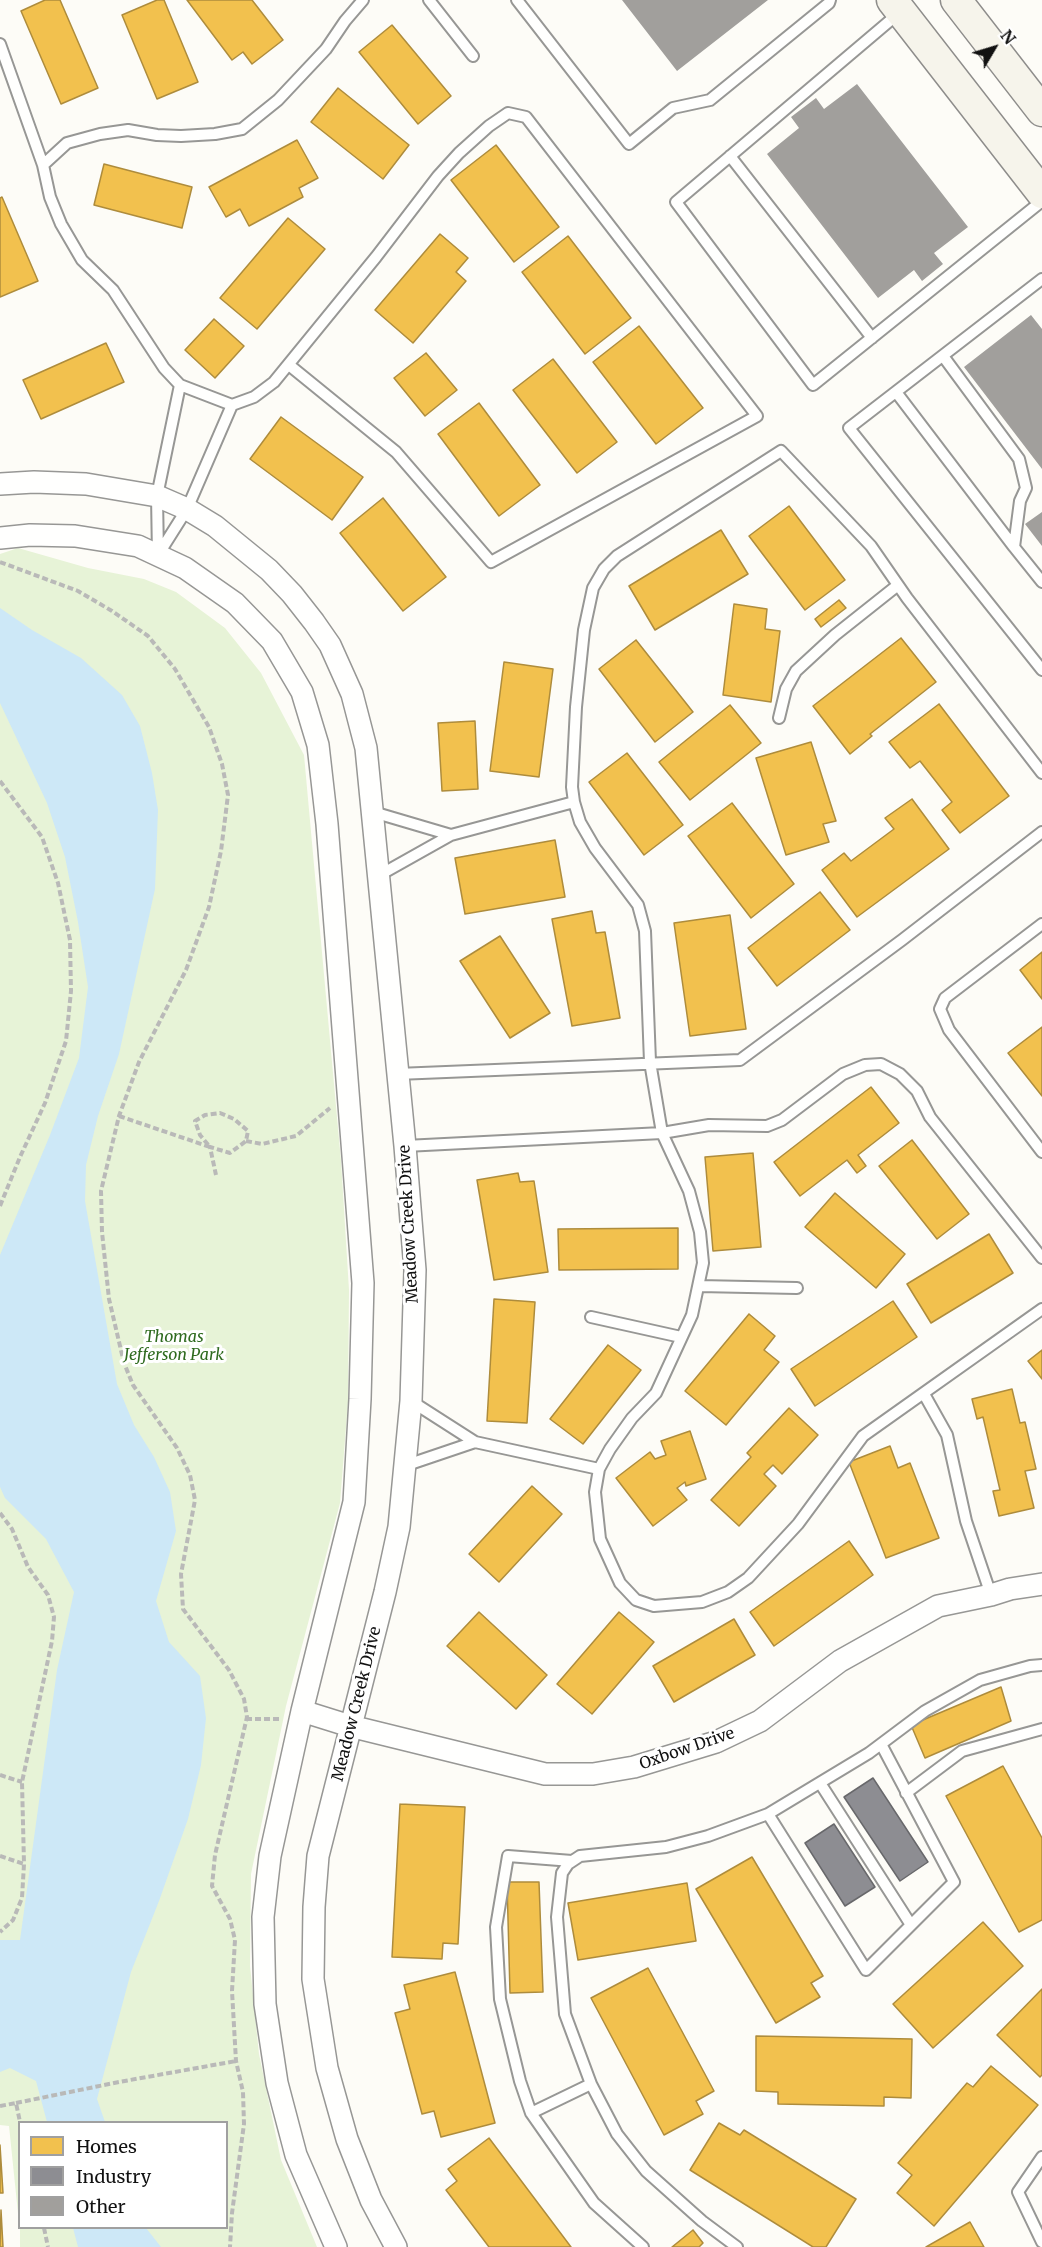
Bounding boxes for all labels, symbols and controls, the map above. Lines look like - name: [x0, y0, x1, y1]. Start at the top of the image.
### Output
- north arrow: [964, 18, 1024, 78]
- text: N: [996, 26, 1020, 48]
- street label: Meadow Creek Drive: [395, 1144, 423, 1304]
- park label: Thomas Jefferson Park: [124, 1327, 224, 1365]
- street label: Meadow Creek Drive: [329, 1625, 385, 1783]
- street label: Oxbow Drive: [637, 1724, 737, 1774]
- legend: [18, 2121, 228, 2229]
- text: Homes: [76, 2135, 137, 2158]
- text: Industry: [76, 2165, 151, 2188]
- text: Other: [76, 2195, 126, 2218]

